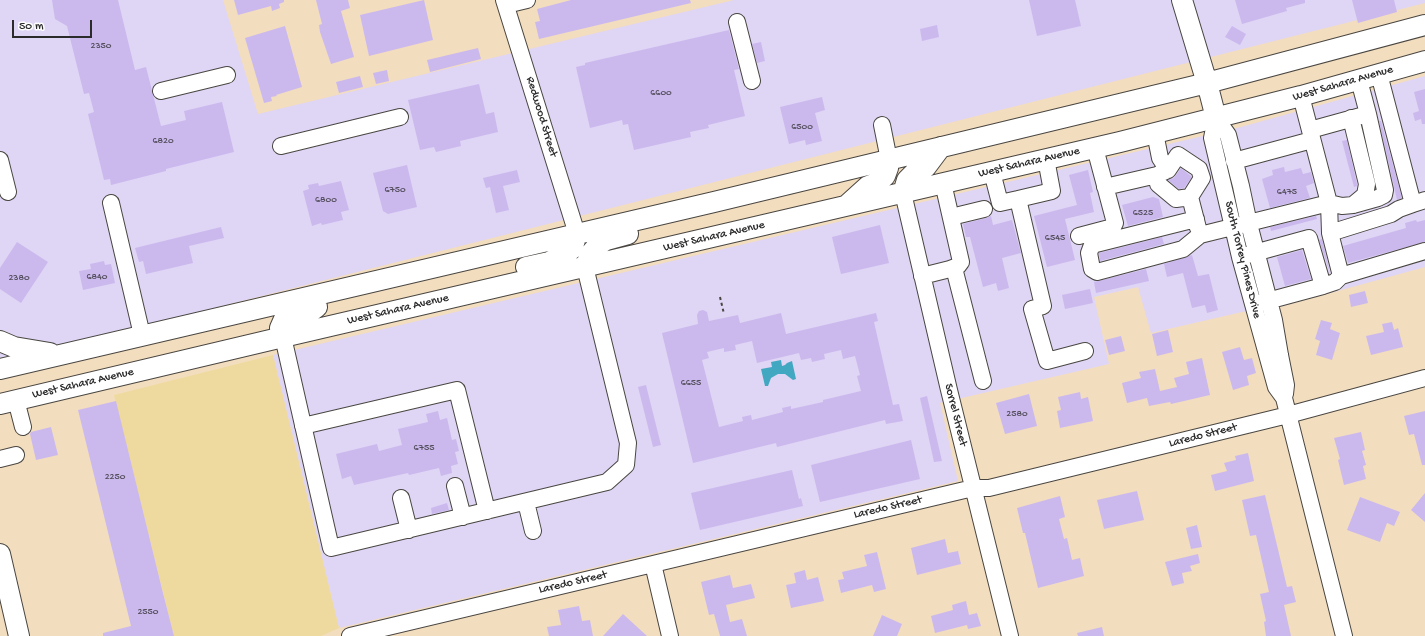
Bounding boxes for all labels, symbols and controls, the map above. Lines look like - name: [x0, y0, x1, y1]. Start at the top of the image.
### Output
- scale bar: [14, 12, 94, 38]
- text: 50 m: [19, 20, 44, 34]
- house number: 2350: [90, 40, 112, 52]
- street label: West Sahara Avenue: [1291, 63, 1395, 105]
- street label: Redwood Street: [522, 75, 560, 159]
- house number: 6600: [650, 87, 672, 99]
- house number: 6500: [791, 121, 813, 133]
- house number: 6820: [152, 135, 174, 147]
- street label: West Sahara Avenue: [977, 144, 1081, 182]
- house number: 6750: [384, 184, 406, 196]
- house number: 6475: [1277, 186, 1297, 198]
- house number: 6800: [315, 194, 337, 206]
- street label: South Torrey Pines Drive: [1220, 200, 1264, 320]
- house number: 6525: [1133, 207, 1153, 219]
- street label: West Sahara Avenue: [662, 218, 766, 256]
- house number: 6545: [1045, 232, 1065, 244]
- house number: 6840: [87, 271, 107, 283]
- house number: 2380: [8, 272, 30, 284]
- street label: West Sahara Avenue: [346, 291, 450, 329]
- street label: West Sahara Avenue: [31, 365, 135, 403]
- house number: 6655: [681, 377, 701, 389]
- street label: Sorrel Street: [940, 382, 970, 448]
- house number: 2580: [1006, 408, 1028, 420]
- street label: Laredo Street: [1167, 421, 1239, 451]
- house number: 6755: [414, 442, 434, 454]
- house number: 2250: [105, 471, 125, 483]
- street label: Laredo Street: [852, 493, 924, 523]
- street label: Laredo Street: [537, 568, 609, 598]
- house number: 2550: [137, 606, 159, 618]

